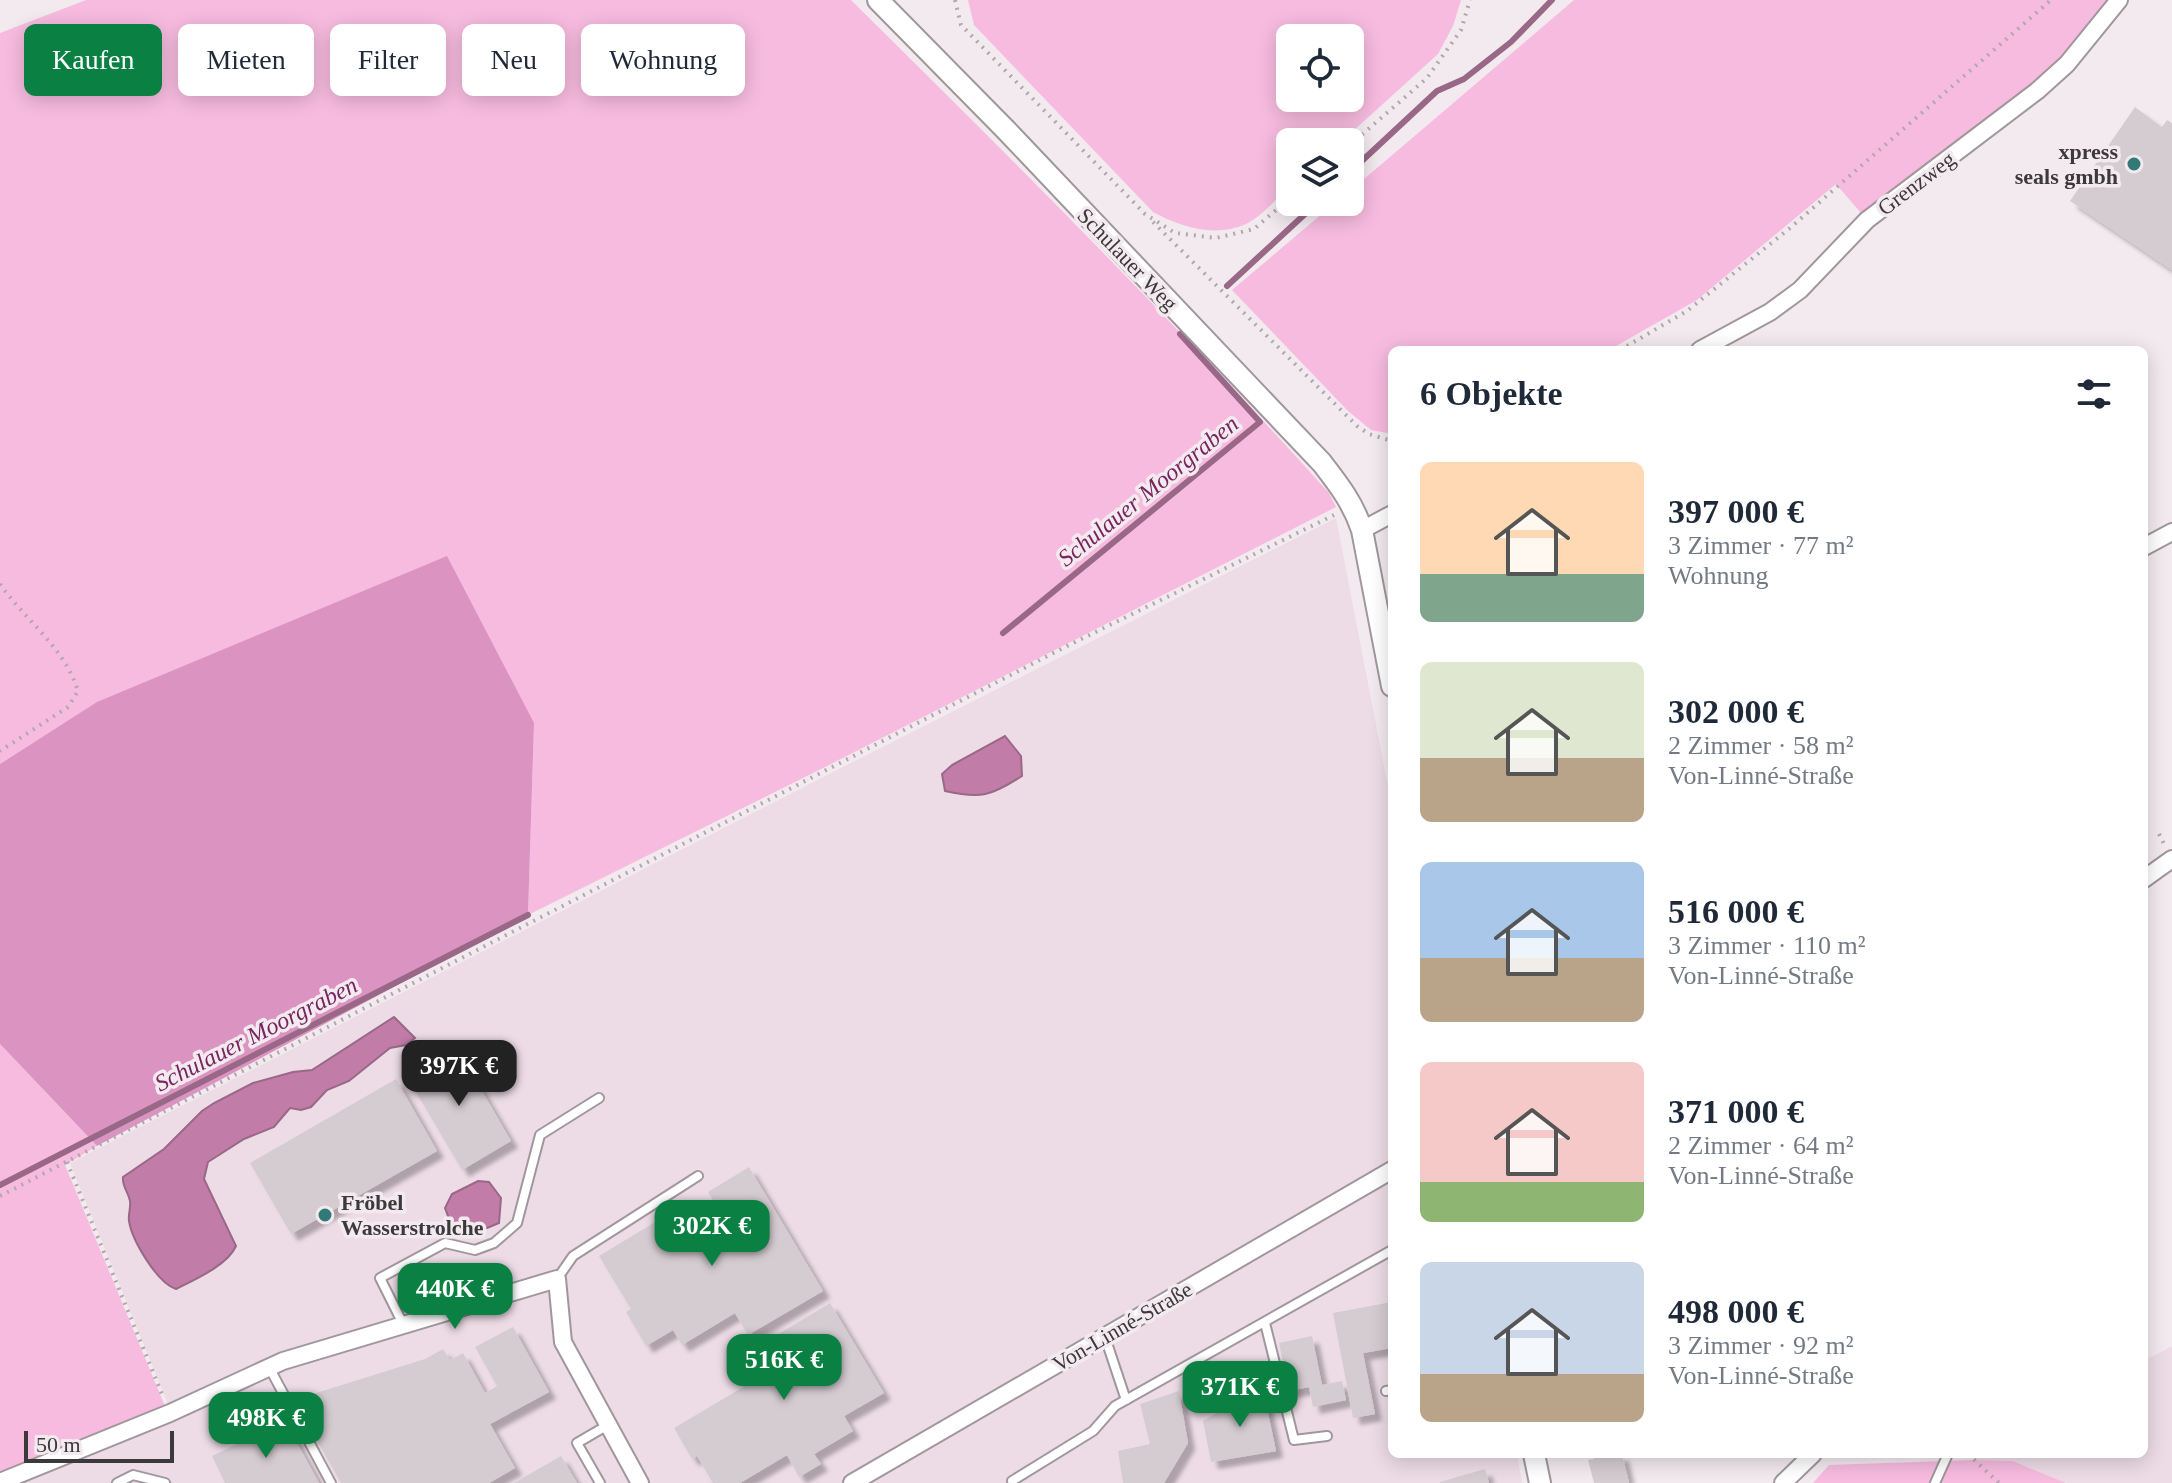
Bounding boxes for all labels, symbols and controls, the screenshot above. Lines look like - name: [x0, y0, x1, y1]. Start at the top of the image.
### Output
- chip: Kaufen: [24, 24, 162, 96]
- chip: Mieten: [178, 24, 314, 96]
- chip: Filter: [330, 24, 446, 96]
- chip: Neu: [462, 24, 565, 96]
- chip: Wohnung: [581, 24, 745, 96]
- map controls: [1276, 24, 1364, 216]
- button: locate: [1276, 24, 1364, 112]
- button: layers: [1276, 128, 1364, 216]
- place label: xpress seals gmbh: [2015, 139, 2118, 189]
- street label: Grenzweg: [1873, 146, 1960, 221]
- marker: xpress seals gmbh: [2125, 155, 2143, 173]
- street label: Schulauer Weg: [1073, 203, 1183, 316]
- icon: filters: [2072, 372, 2116, 416]
- text: 6 Objekte: [1420, 375, 1563, 412]
- water label: Schulauer Moorgraben: [1053, 410, 1243, 572]
- text: 397 000 €: [1668, 493, 1804, 530]
- icon: home: [1484, 494, 1580, 590]
- text: 3 Zimmer · 77 m²: [1668, 531, 1853, 560]
- text: Wohnung: [1668, 561, 1768, 590]
- text: 302 000 €: [1668, 693, 1804, 730]
- icon: home: [1484, 694, 1580, 790]
- text: 2 Zimmer · 58 m²: [1668, 731, 1853, 760]
- text: Von-Linné-Straße: [1668, 761, 1854, 790]
- text: 516 000 €: [1668, 893, 1804, 930]
- icon: home: [1484, 894, 1580, 990]
- text: 3 Zimmer · 110 m²: [1668, 931, 1865, 960]
- text: Von-Linné-Straße: [1668, 961, 1854, 990]
- water label: Schulauer Moorgraben: [150, 972, 362, 1096]
- pin: 397K €: [394, 1040, 524, 1108]
- text: 397K €: [420, 1051, 498, 1080]
- text: 371 000 €: [1668, 1093, 1804, 1130]
- icon: home: [1484, 1094, 1580, 1190]
- text: 2 Zimmer · 64 m²: [1668, 1131, 1853, 1160]
- text: Von-Linné-Straße: [1668, 1161, 1854, 1190]
- place label: Fröbel Wasserstrolche: [341, 1190, 484, 1240]
- pin: 302K €: [647, 1200, 777, 1268]
- marker: Fröbel Wasserstrolche: [316, 1206, 334, 1224]
- text: 302K €: [673, 1211, 751, 1240]
- pin: 440K €: [390, 1263, 520, 1331]
- text: 440K €: [416, 1274, 494, 1303]
- street label: Von-Linné-Straße: [1048, 1276, 1197, 1377]
- text: 498 000 €: [1668, 1293, 1804, 1330]
- icon: home: [1484, 1294, 1580, 1390]
- text: 3 Zimmer · 92 m²: [1668, 1331, 1853, 1360]
- pin: 516K €: [719, 1334, 849, 1402]
- text: 516K €: [745, 1345, 823, 1374]
- pin: 371K €: [1175, 1361, 1305, 1429]
- text: Von-Linné-Straße: [1668, 1361, 1854, 1390]
- text: 371K €: [1201, 1372, 1279, 1401]
- pin: 498K €: [201, 1392, 331, 1460]
- text: 498K €: [227, 1403, 305, 1432]
- scale bar: [24, 1427, 174, 1463]
- text: 50 m: [36, 1432, 81, 1457]

